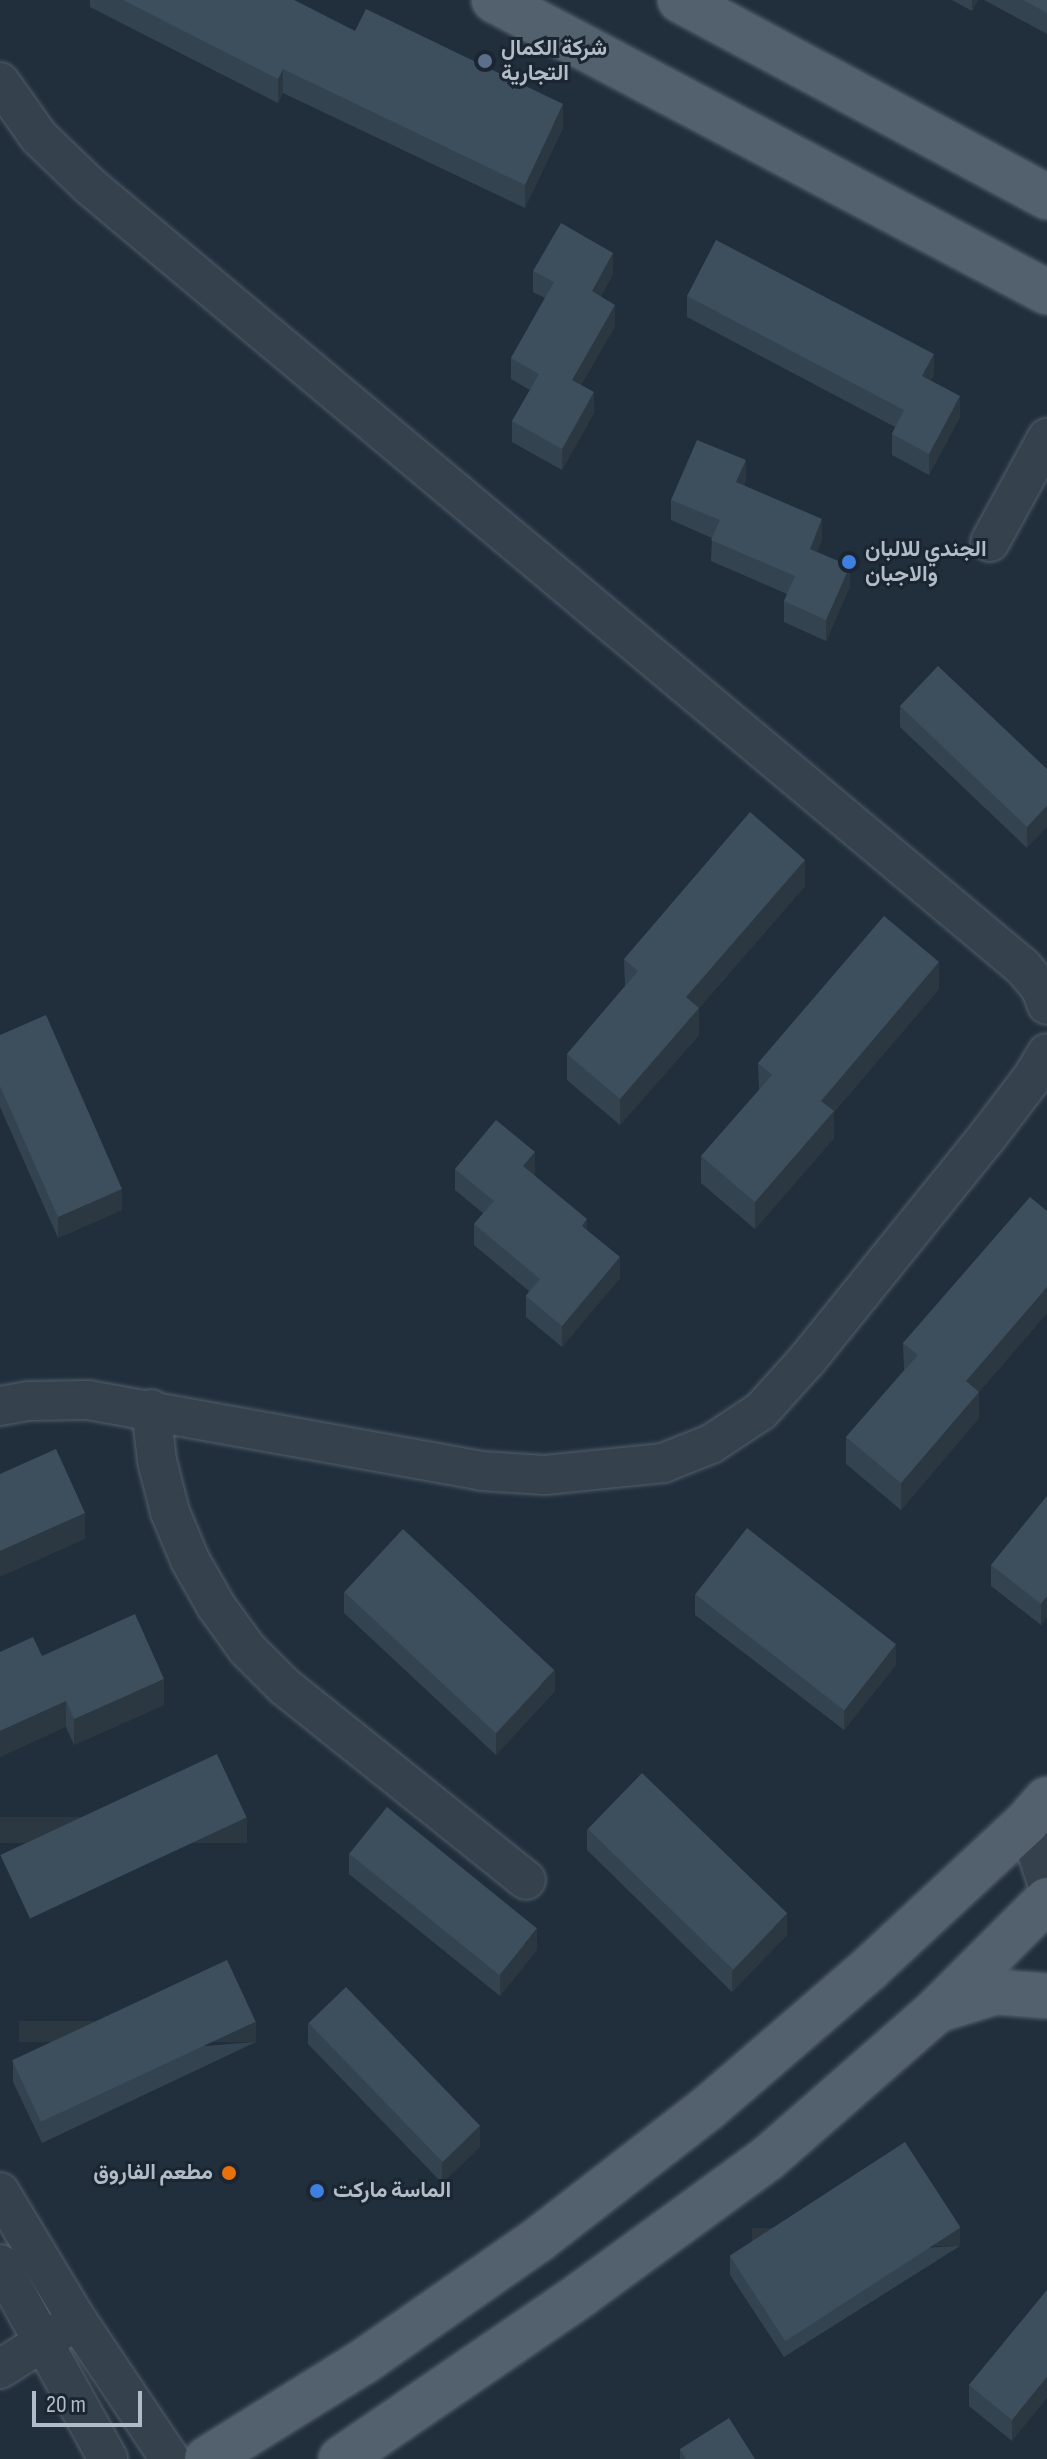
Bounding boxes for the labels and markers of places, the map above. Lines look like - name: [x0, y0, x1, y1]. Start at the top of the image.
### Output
- place label: شركة الكمال التجارية: [501, 35, 607, 86]
- marker: شركة الكمال التجارية: [476, 52, 494, 70]
- place label: الجندي للالبان والاجبان: [865, 536, 987, 588]
- marker: الجندي للالبان والاجبان: [840, 553, 858, 571]
- place label: مطعم الفاروق: [93, 2160, 213, 2186]
- marker: مطعم الفاروق: [220, 2164, 238, 2182]
- place label: الماسة ماركت: [333, 2178, 451, 2204]
- marker: الماسة ماركت: [308, 2182, 326, 2200]

